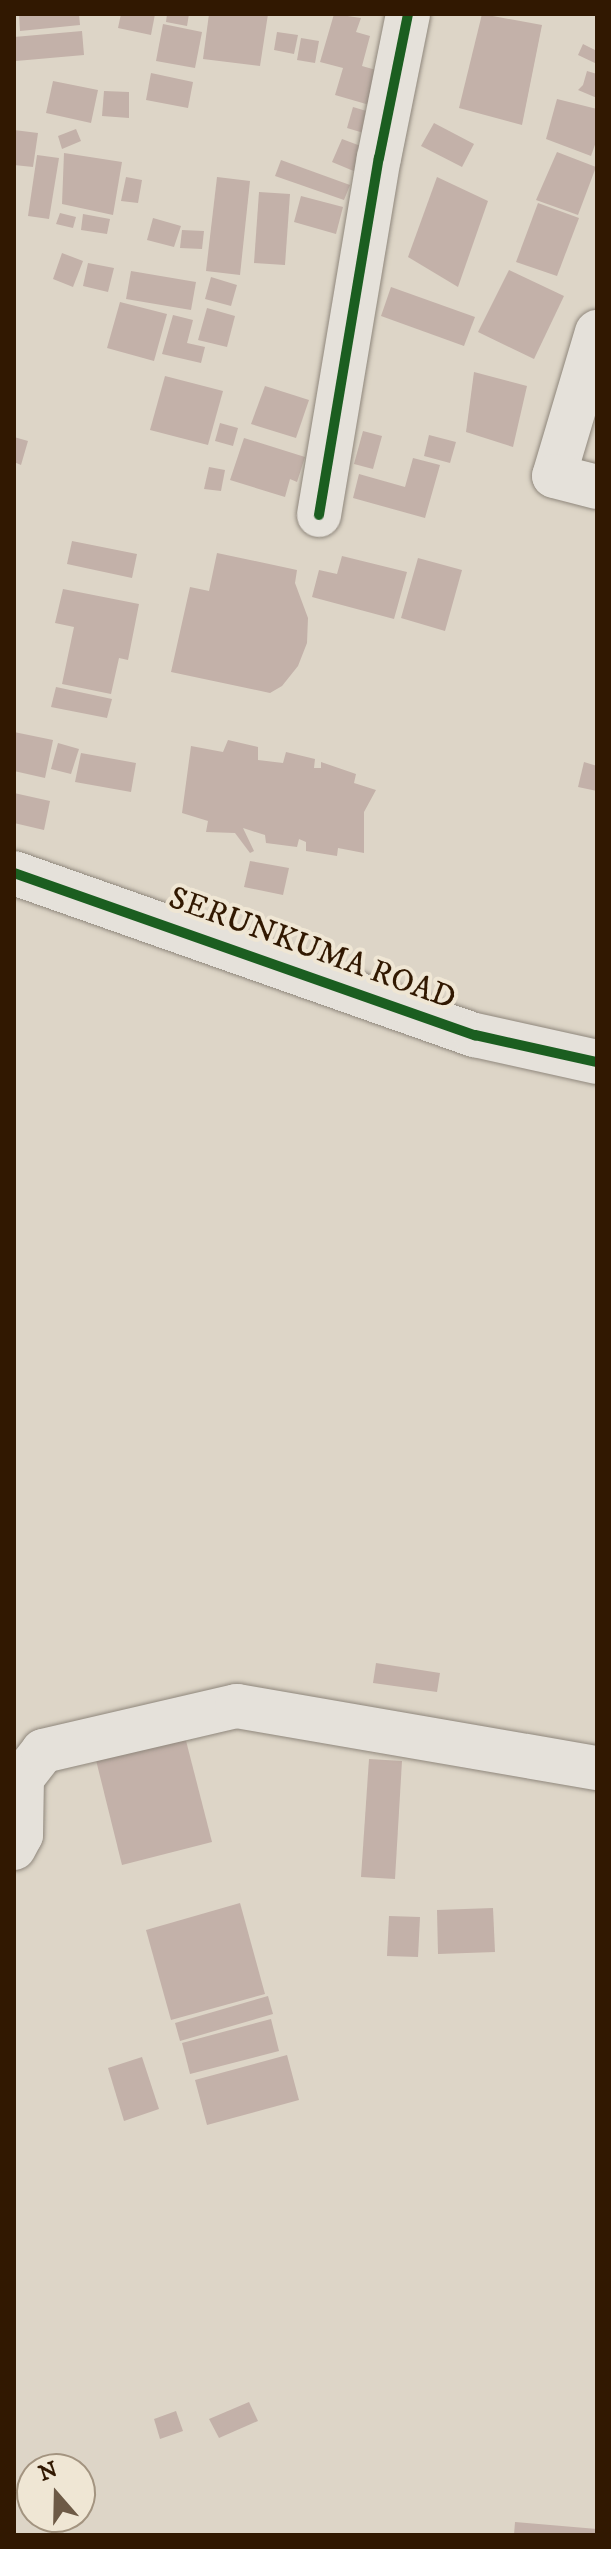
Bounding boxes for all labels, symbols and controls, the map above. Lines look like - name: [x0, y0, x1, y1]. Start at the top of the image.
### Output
- street label: SERUNKUMA ROAD: [163, 879, 461, 1019]
- north arrow: [16, 2453, 96, 2533]
- text: N: [35, 2456, 61, 2488]

